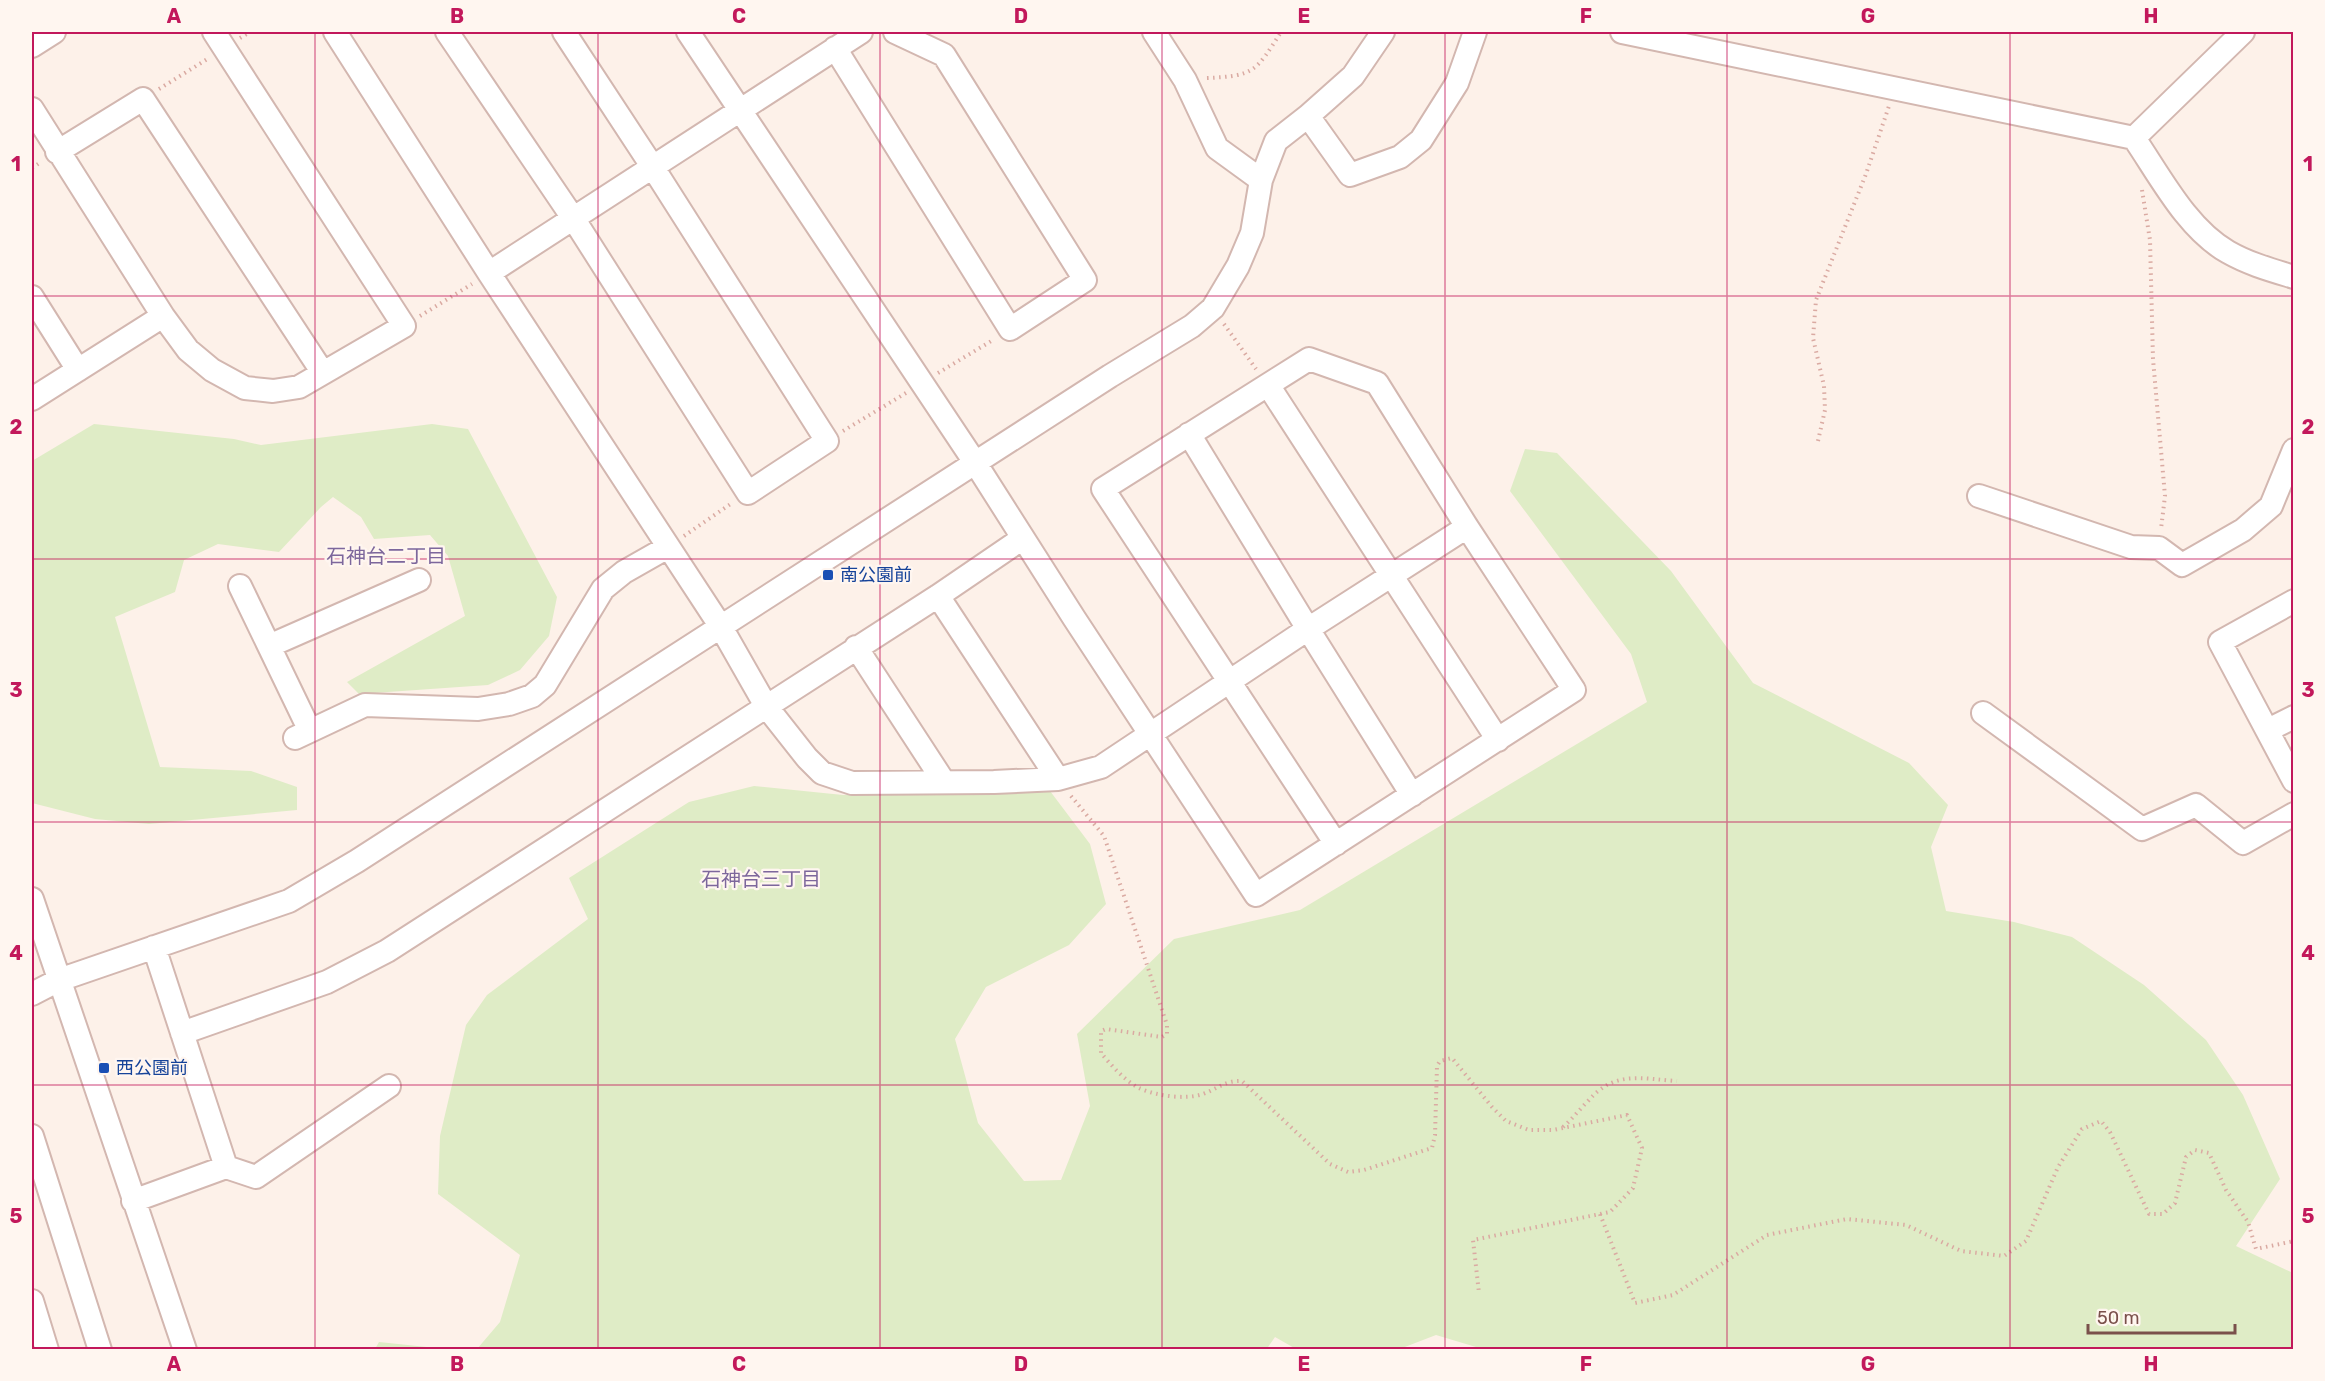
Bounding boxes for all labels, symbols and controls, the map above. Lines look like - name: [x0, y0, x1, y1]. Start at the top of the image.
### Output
- text: A: [167, 4, 182, 28]
- text: B: [450, 4, 464, 28]
- text: C: [732, 4, 746, 28]
- text: D: [1014, 4, 1028, 28]
- text: E: [1298, 4, 1310, 28]
- text: F: [1580, 4, 1592, 28]
- text: G: [1861, 4, 1875, 28]
- text: H: [2144, 4, 2158, 28]
- text: 1: [11, 152, 21, 176]
- text: 1: [2303, 152, 2313, 176]
- text: 2: [10, 415, 23, 439]
- text: 2: [2302, 415, 2315, 439]
- district label: 石神台二丁目: [326, 544, 446, 568]
- place label: 南公園前: [840, 564, 912, 586]
- marker: 南公園前: [821, 568, 835, 582]
- text: 3: [9, 678, 23, 702]
- text: 3: [2301, 678, 2315, 702]
- district label: 石神台三丁目: [701, 867, 821, 891]
- text: 4: [9, 941, 23, 965]
- text: 4: [2301, 941, 2315, 965]
- place label: 西公園前: [116, 1057, 188, 1079]
- marker: 西公園前: [97, 1061, 111, 1075]
- text: 5: [10, 1204, 23, 1228]
- text: 5: [2302, 1204, 2315, 1228]
- scale bar: [2088, 1297, 2235, 1335]
- text: 50 m: [2097, 1307, 2140, 1329]
- text: A: [167, 1352, 182, 1376]
- text: B: [450, 1352, 464, 1376]
- text: C: [732, 1352, 746, 1376]
- text: D: [1014, 1352, 1028, 1376]
- text: E: [1298, 1352, 1310, 1376]
- text: F: [1580, 1352, 1592, 1376]
- text: G: [1861, 1352, 1875, 1376]
- text: H: [2144, 1352, 2158, 1376]

